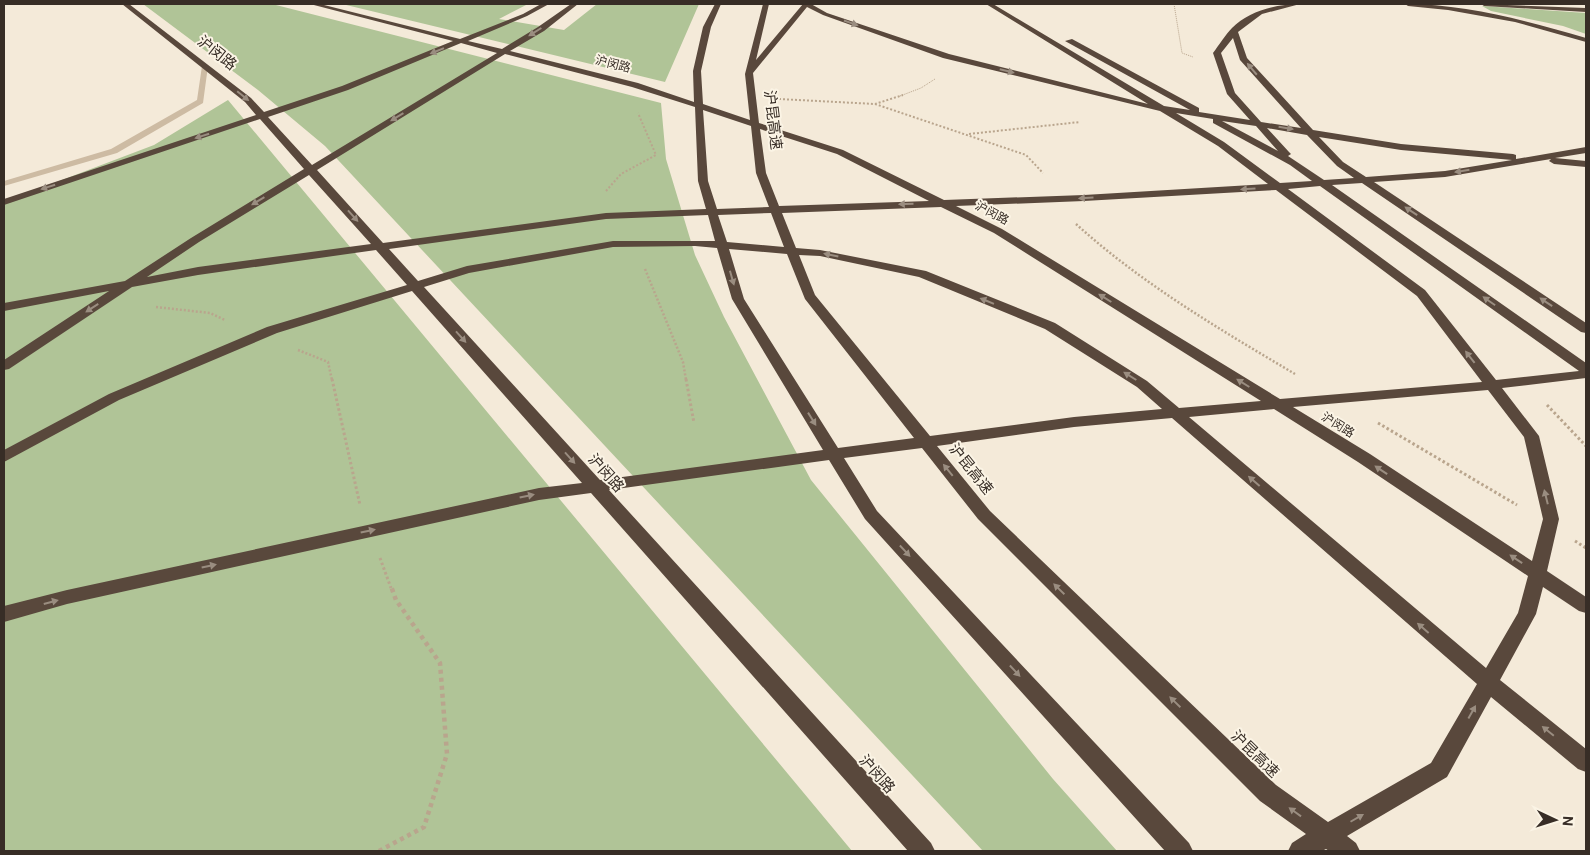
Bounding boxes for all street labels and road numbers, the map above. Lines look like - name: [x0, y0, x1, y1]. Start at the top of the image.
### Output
- street label: 沪闵路: [194, 32, 240, 74]
- street label: 沪闵路: [594, 53, 632, 75]
- street label: 沪昆高速: [760, 89, 786, 151]
- street label: 沪闵路: [973, 198, 1011, 228]
- street label: 沪闵路: [1319, 410, 1357, 440]
- street label: 沪昆高速: [945, 440, 997, 498]
- street label: 沪闵路: [584, 450, 628, 496]
- street label: 沪昆高速: [1227, 727, 1283, 781]
- street label: 沪闵路: [855, 751, 899, 797]

